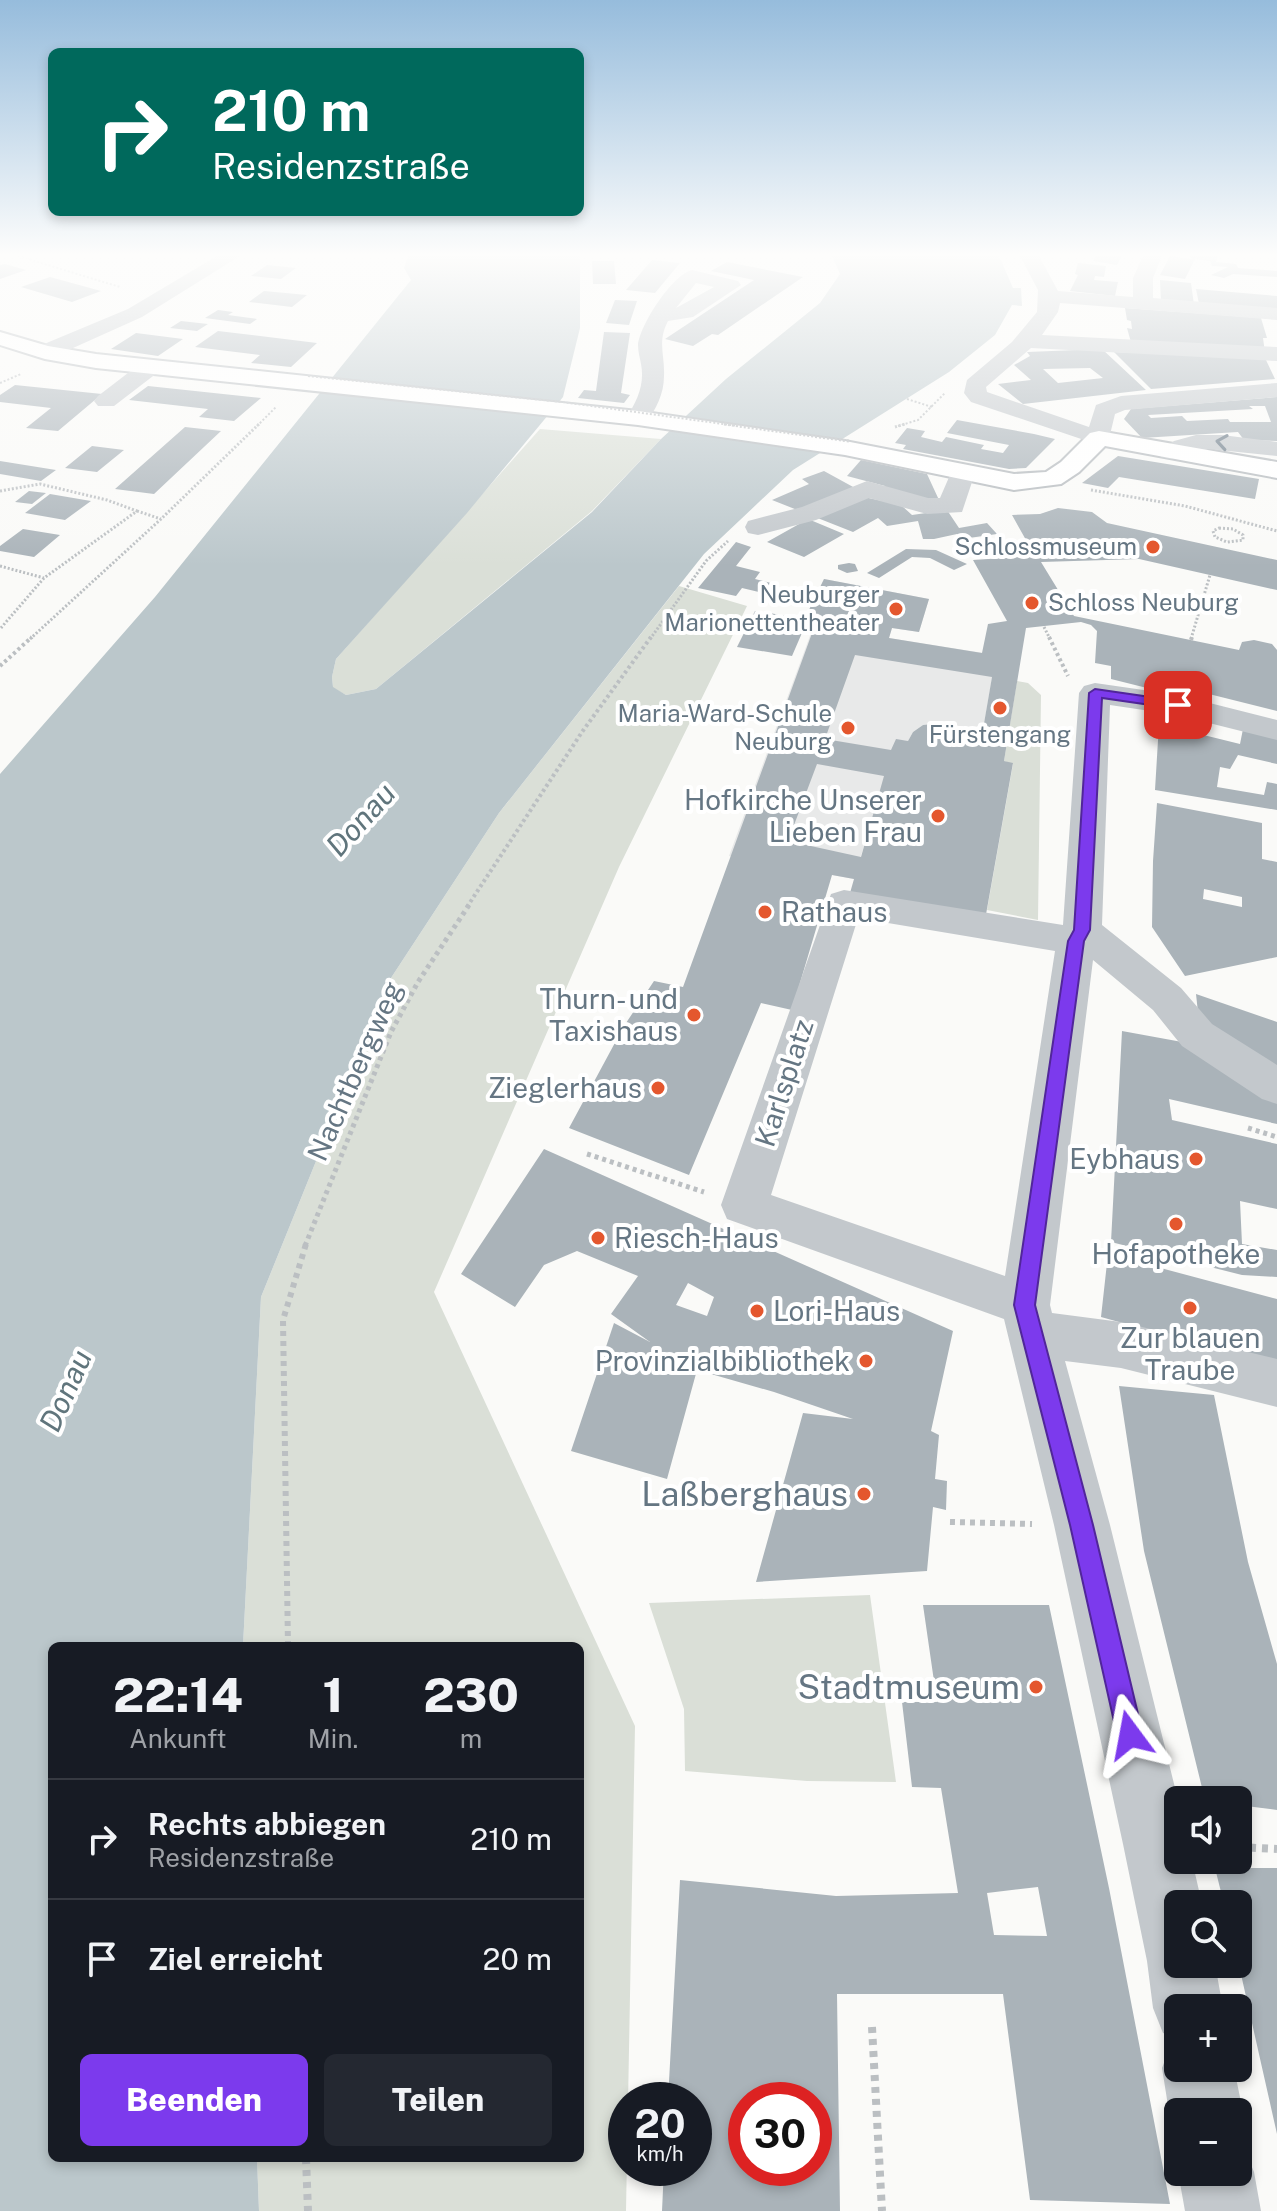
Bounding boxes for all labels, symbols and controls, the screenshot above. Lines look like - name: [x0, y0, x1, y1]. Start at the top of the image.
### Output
- text: 210 m: [212, 78, 370, 144]
- icon: right: [80, 80, 184, 184]
- text: Residenzstraße: [212, 145, 470, 187]
- one-way arrow: [1215, 434, 1229, 451]
- place label: Schlossmuseum: [955, 532, 1137, 560]
- marker: Schlossmuseum: [1144, 538, 1162, 556]
- place label: Neuburger Marionettentheater: [664, 580, 880, 636]
- place label: Schloss Neuburg: [1048, 588, 1239, 616]
- marker: Schloss Neuburg: [1023, 594, 1041, 612]
- marker: Neuburger Marionettentheater: [887, 600, 905, 618]
- pin: [1144, 671, 1212, 739]
- icon: arrive: [1156, 683, 1200, 727]
- place label: Maria-Ward-Schule Neuburg: [617, 699, 832, 755]
- marker: Fürstengang: [991, 699, 1009, 717]
- marker: Maria-Ward-Schule Neuburg: [839, 719, 857, 737]
- place label: Fürstengang: [929, 720, 1071, 748]
- water label: Donau: [318, 775, 402, 863]
- place label: Hofkirche Unserer Lieben Frau: [684, 783, 922, 848]
- marker: Hofkirche Unserer Lieben Frau: [929, 807, 947, 825]
- place label: Rathaus: [781, 895, 887, 928]
- marker: Rathaus: [756, 903, 774, 921]
- street label: Nachtbergweg: [300, 976, 409, 1166]
- place label: Thurn- und Taxishaus: [540, 982, 678, 1047]
- marker: Thurn- und Taxishaus: [685, 1006, 703, 1024]
- street label: Karlsplatz: [747, 1015, 820, 1151]
- place label: Zieglerhaus: [488, 1071, 642, 1104]
- marker: Zieglerhaus: [649, 1079, 667, 1097]
- place label: Eybhaus: [1069, 1142, 1180, 1175]
- marker: Eybhaus: [1187, 1150, 1205, 1168]
- marker: Hofapotheke: [1167, 1215, 1185, 1233]
- place label: Riesch-Haus: [614, 1221, 779, 1254]
- marker: Riesch-Haus: [589, 1229, 607, 1247]
- place label: Hofapotheke: [1092, 1237, 1260, 1270]
- place label: Lori-Haus: [773, 1294, 900, 1327]
- marker: Zur blauen Traube: [1181, 1299, 1199, 1317]
- marker: Lori-Haus: [748, 1302, 766, 1320]
- place label: Zur blauen Traube: [1120, 1321, 1260, 1386]
- water label: Donau: [31, 1344, 99, 1437]
- place label: Provinzialbibliothek: [595, 1344, 850, 1377]
- marker: Provinzialbibliothek: [857, 1352, 875, 1370]
- place label: Laßberghaus: [641, 1474, 848, 1514]
- marker: Laßberghaus: [855, 1485, 873, 1503]
- text: 22:14: [113, 1666, 243, 1723]
- text: 1: [323, 1666, 344, 1723]
- text: 230: [423, 1666, 519, 1723]
- place label: Stadtmuseum: [798, 1667, 1020, 1707]
- marker: Stadtmuseum: [1027, 1678, 1045, 1696]
- position arrow: [1088, 1693, 1172, 1777]
- text: Ankunft: [129, 1723, 227, 1754]
- text: Min.: [308, 1723, 358, 1754]
- text: m: [460, 1723, 482, 1754]
- map controls: [1164, 1786, 1252, 2186]
- button: sound: [1164, 1786, 1252, 1874]
- text: Rechts abbiegen: [148, 1806, 386, 1842]
- icon: right: [80, 1817, 124, 1861]
- text: 210 m: [470, 1821, 552, 1857]
- text: Residenzstraße: [148, 1842, 334, 1873]
- button: search: [1164, 1890, 1252, 1978]
- icon: arrive: [80, 1937, 124, 1981]
- text: Ziel erreicht: [148, 1941, 323, 1977]
- text: 20 m: [483, 1941, 552, 1977]
- button: +: [1164, 1994, 1252, 2082]
- button: Beenden: [80, 2054, 308, 2146]
- button: Teilen: [324, 2054, 552, 2146]
- speed limit sign: 30: [728, 2082, 832, 2186]
- button: −: [1164, 2098, 1252, 2186]
- text: 20: [634, 2100, 686, 2147]
- text: km/h: [636, 2142, 684, 2166]

